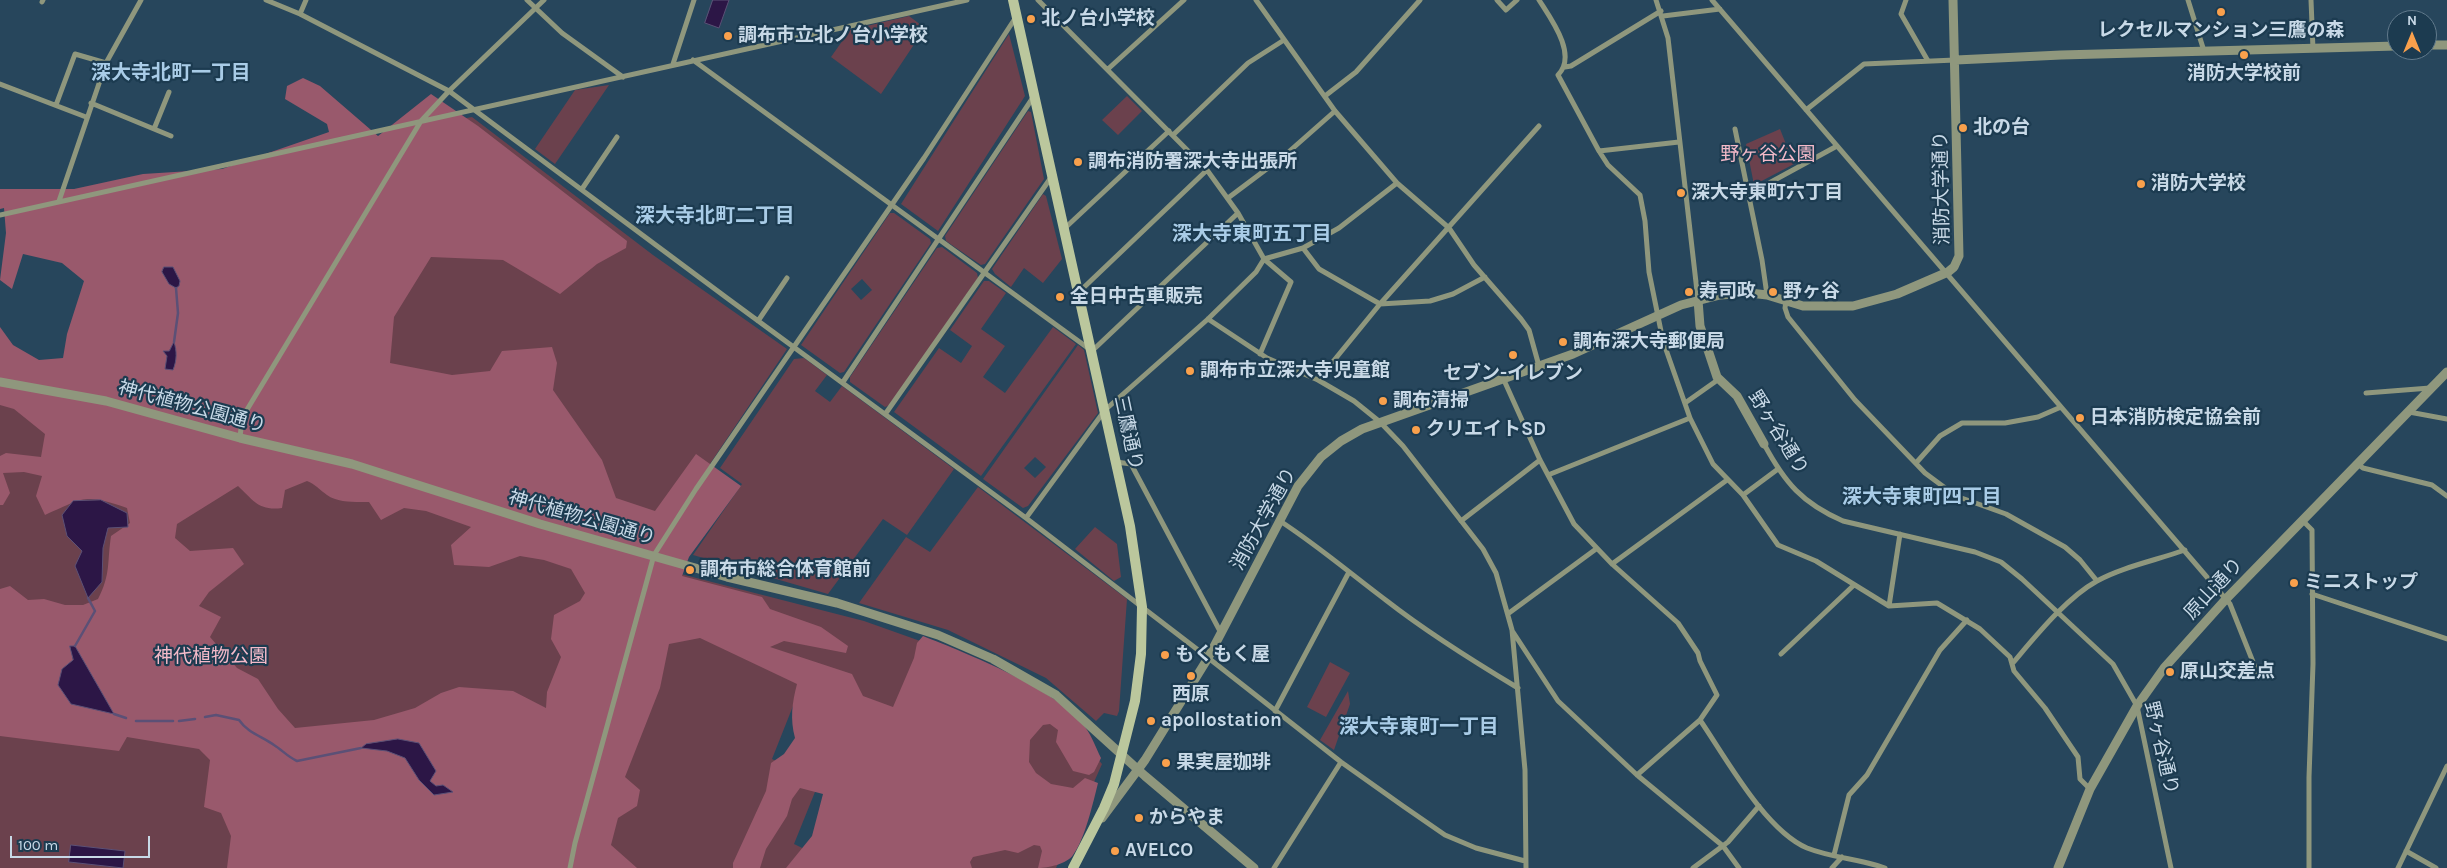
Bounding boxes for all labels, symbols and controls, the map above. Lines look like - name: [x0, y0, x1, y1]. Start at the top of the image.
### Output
- marker: レクセルマンション三鷹の森: [2215, 6, 2227, 18]
- place label: 北ノ台小学校: [1041, 8, 1155, 30]
- north arrow: [2387, 10, 2437, 60]
- text: N: [2407, 12, 2417, 29]
- marker: 北ノ台小学校: [1025, 13, 1037, 25]
- place label: レクセルマンション三鷹の森: [2098, 20, 2344, 42]
- place label: 調布市立北ノ台小学校: [738, 25, 928, 47]
- marker: 調布市立北ノ台小学校: [722, 30, 734, 42]
- marker: 消防大学校前: [2238, 49, 2250, 61]
- district label: 深大寺北町一丁目: [91, 61, 251, 85]
- place label: 消防大学校前: [2187, 63, 2301, 85]
- place label: 北の台: [1973, 117, 2030, 139]
- marker: 北の台: [1957, 122, 1969, 134]
- street label: 消防大学通り: [1930, 131, 1954, 245]
- park label: 野ヶ谷公園: [1721, 144, 1815, 166]
- place label: 調布消防署深大寺出張所: [1088, 151, 1297, 173]
- marker: 調布消防署深大寺出張所: [1072, 156, 1084, 168]
- place label: 消防大学校: [2151, 173, 2246, 195]
- marker: 消防大学校: [2135, 178, 2147, 190]
- place label: 深大寺東町六丁目: [1691, 182, 1843, 204]
- marker: 深大寺東町六丁目: [1675, 187, 1687, 199]
- district label: 深大寺北町二丁目: [635, 204, 795, 228]
- district label: 深大寺東町五丁目: [1172, 222, 1332, 246]
- place label: 寿司政: [1699, 281, 1756, 303]
- place label: 野ヶ谷: [1783, 281, 1840, 303]
- place label: 全日中古車販売: [1070, 286, 1203, 308]
- marker: 寿司政: [1683, 286, 1695, 298]
- marker: 野ヶ谷: [1767, 286, 1779, 298]
- marker: 全日中古車販売: [1054, 291, 1066, 303]
- place label: 調布深大寺郵便局: [1573, 331, 1725, 353]
- marker: 調布深大寺郵便局: [1557, 336, 1569, 348]
- marker: セブン-イレブン: [1507, 349, 1519, 361]
- place label: 調布市立深大寺児童館: [1200, 360, 1390, 382]
- place label: セブン-イレブン: [1443, 363, 1583, 385]
- marker: 調布市立深大寺児童館: [1184, 365, 1196, 377]
- street label: 神代植物公園通り: [116, 376, 268, 438]
- street label: 野ヶ谷通り: [1743, 387, 1813, 479]
- place label: 調布清掃: [1393, 390, 1469, 412]
- street label: 三鷹通り: [1109, 393, 1147, 473]
- marker: 調布清掃: [1377, 395, 1389, 407]
- place label: 日本消防検定協会前: [2090, 407, 2261, 429]
- marker: 日本消防検定協会前: [2074, 412, 2086, 424]
- place label: クリエイトSD: [1426, 419, 1546, 441]
- marker: クリエイトSD: [1410, 424, 1422, 436]
- street label: 消防大学通り: [1226, 464, 1302, 574]
- district label: 深大寺東町四丁目: [1842, 485, 2002, 509]
- street label: 神代植物公園通り: [506, 486, 658, 550]
- street label: 原山通り: [2180, 553, 2248, 625]
- place label: 調布市総合体育館前: [700, 559, 871, 581]
- marker: 調布市総合体育館前: [684, 564, 696, 576]
- place label: ミニストップ: [2304, 572, 2418, 594]
- marker: ミニストップ: [2288, 577, 2300, 589]
- place label: もくもく屋: [1175, 644, 1270, 666]
- park label: 神代植物公園: [154, 646, 268, 668]
- marker: もくもく屋: [1159, 649, 1171, 661]
- place label: 原山交差点: [2180, 661, 2275, 683]
- marker: 原山交差点: [2164, 666, 2176, 678]
- marker: 西原: [1185, 670, 1197, 682]
- place label: 西原: [1172, 684, 1210, 706]
- street label: 野ヶ谷通り: [2139, 699, 2183, 797]
- place label: apollostation: [1161, 710, 1282, 732]
- marker: apollostation: [1145, 715, 1157, 727]
- district label: 深大寺東町一丁目: [1339, 715, 1499, 739]
- place label: 果実屋珈琲: [1176, 752, 1271, 774]
- marker: 果実屋珈琲: [1160, 757, 1172, 769]
- place label: からやま: [1149, 807, 1225, 829]
- marker: からやま: [1133, 812, 1145, 824]
- scale bar: [12, 826, 152, 858]
- text: 100 m: [18, 836, 58, 854]
- place label: AVELCO: [1125, 840, 1193, 862]
- marker: AVELCO: [1109, 845, 1121, 857]

